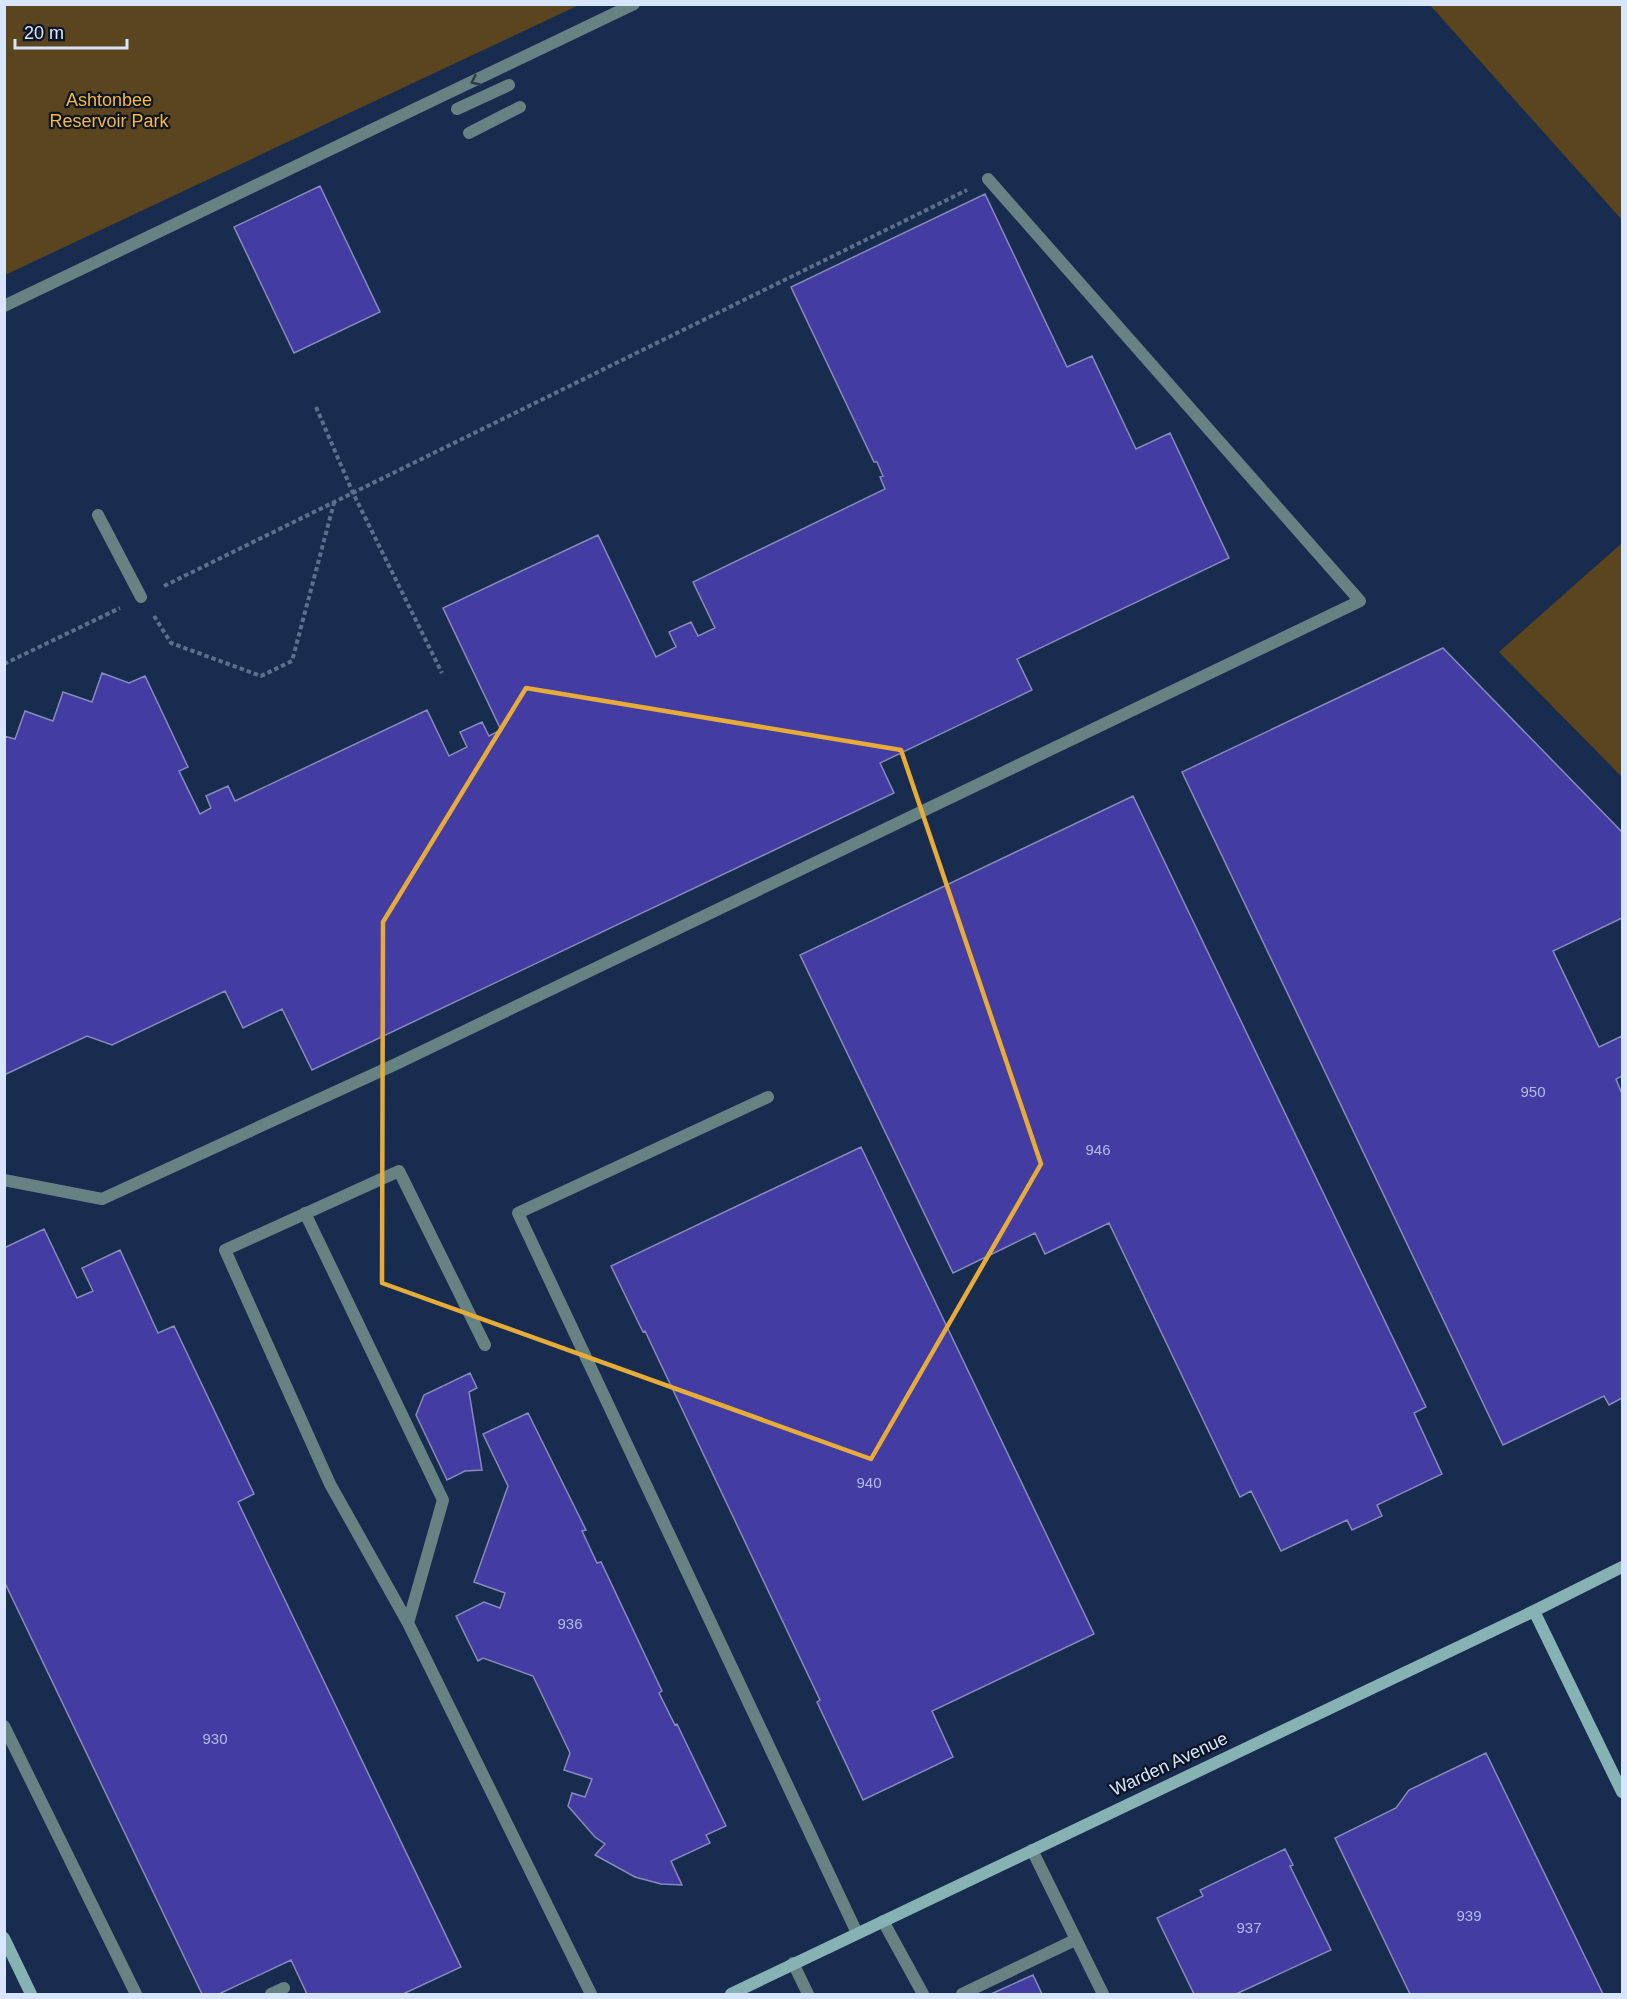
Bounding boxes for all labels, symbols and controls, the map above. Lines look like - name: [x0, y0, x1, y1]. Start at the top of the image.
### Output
- scale bar: [15, 12, 128, 50]
- text: 20 m: [24, 23, 64, 43]
- one-way arrow: [470, 73, 481, 85]
- park label: Ashtonbee Reservoir Park: [49, 90, 170, 131]
- house number: 950: [1520, 1083, 1546, 1100]
- house number: 946: [1085, 1141, 1111, 1158]
- house number: 940: [856, 1474, 882, 1491]
- house number: 936: [557, 1615, 583, 1632]
- street label: Warden Avenue: [1107, 1728, 1231, 1800]
- house number: 930: [202, 1730, 228, 1747]
- house number: 939: [1456, 1907, 1482, 1924]
- house number: 937: [1236, 1919, 1262, 1936]

